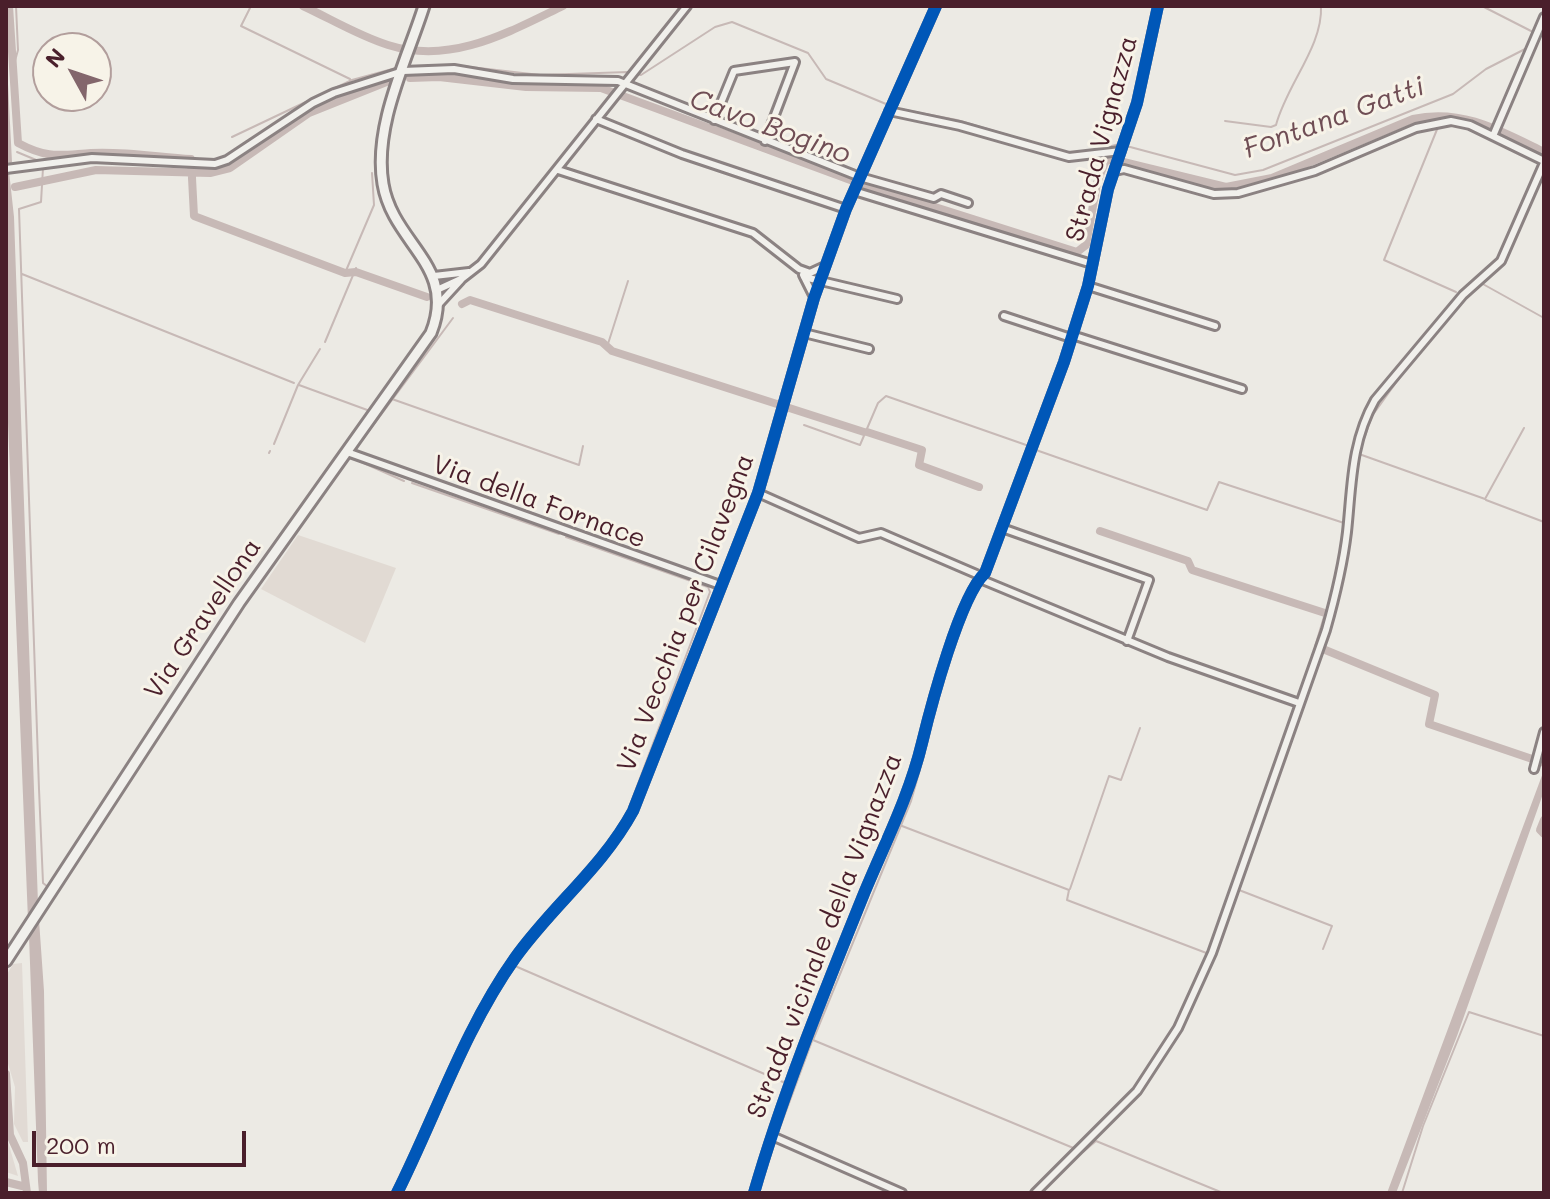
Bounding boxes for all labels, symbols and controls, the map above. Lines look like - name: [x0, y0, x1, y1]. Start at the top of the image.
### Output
- north arrow: [32, 32, 112, 112]
- street label: Strada Vignazza: [1060, 33, 1144, 245]
- text: N: [38, 42, 71, 73]
- water label: Fontana Gatti: [1239, 70, 1429, 166]
- water label: Cavo Bogino: [685, 82, 855, 172]
- street label: Via della Fornace: [428, 449, 650, 555]
- street label: Via Vecchia per Cilavegna: [611, 450, 761, 776]
- street label: Via Gravellona: [138, 533, 268, 705]
- street label: Strada vicinale della Vignazza: [741, 749, 909, 1123]
- scale bar: [36, 1115, 250, 1165]
- text: 200 m: [46, 1129, 116, 1160]

